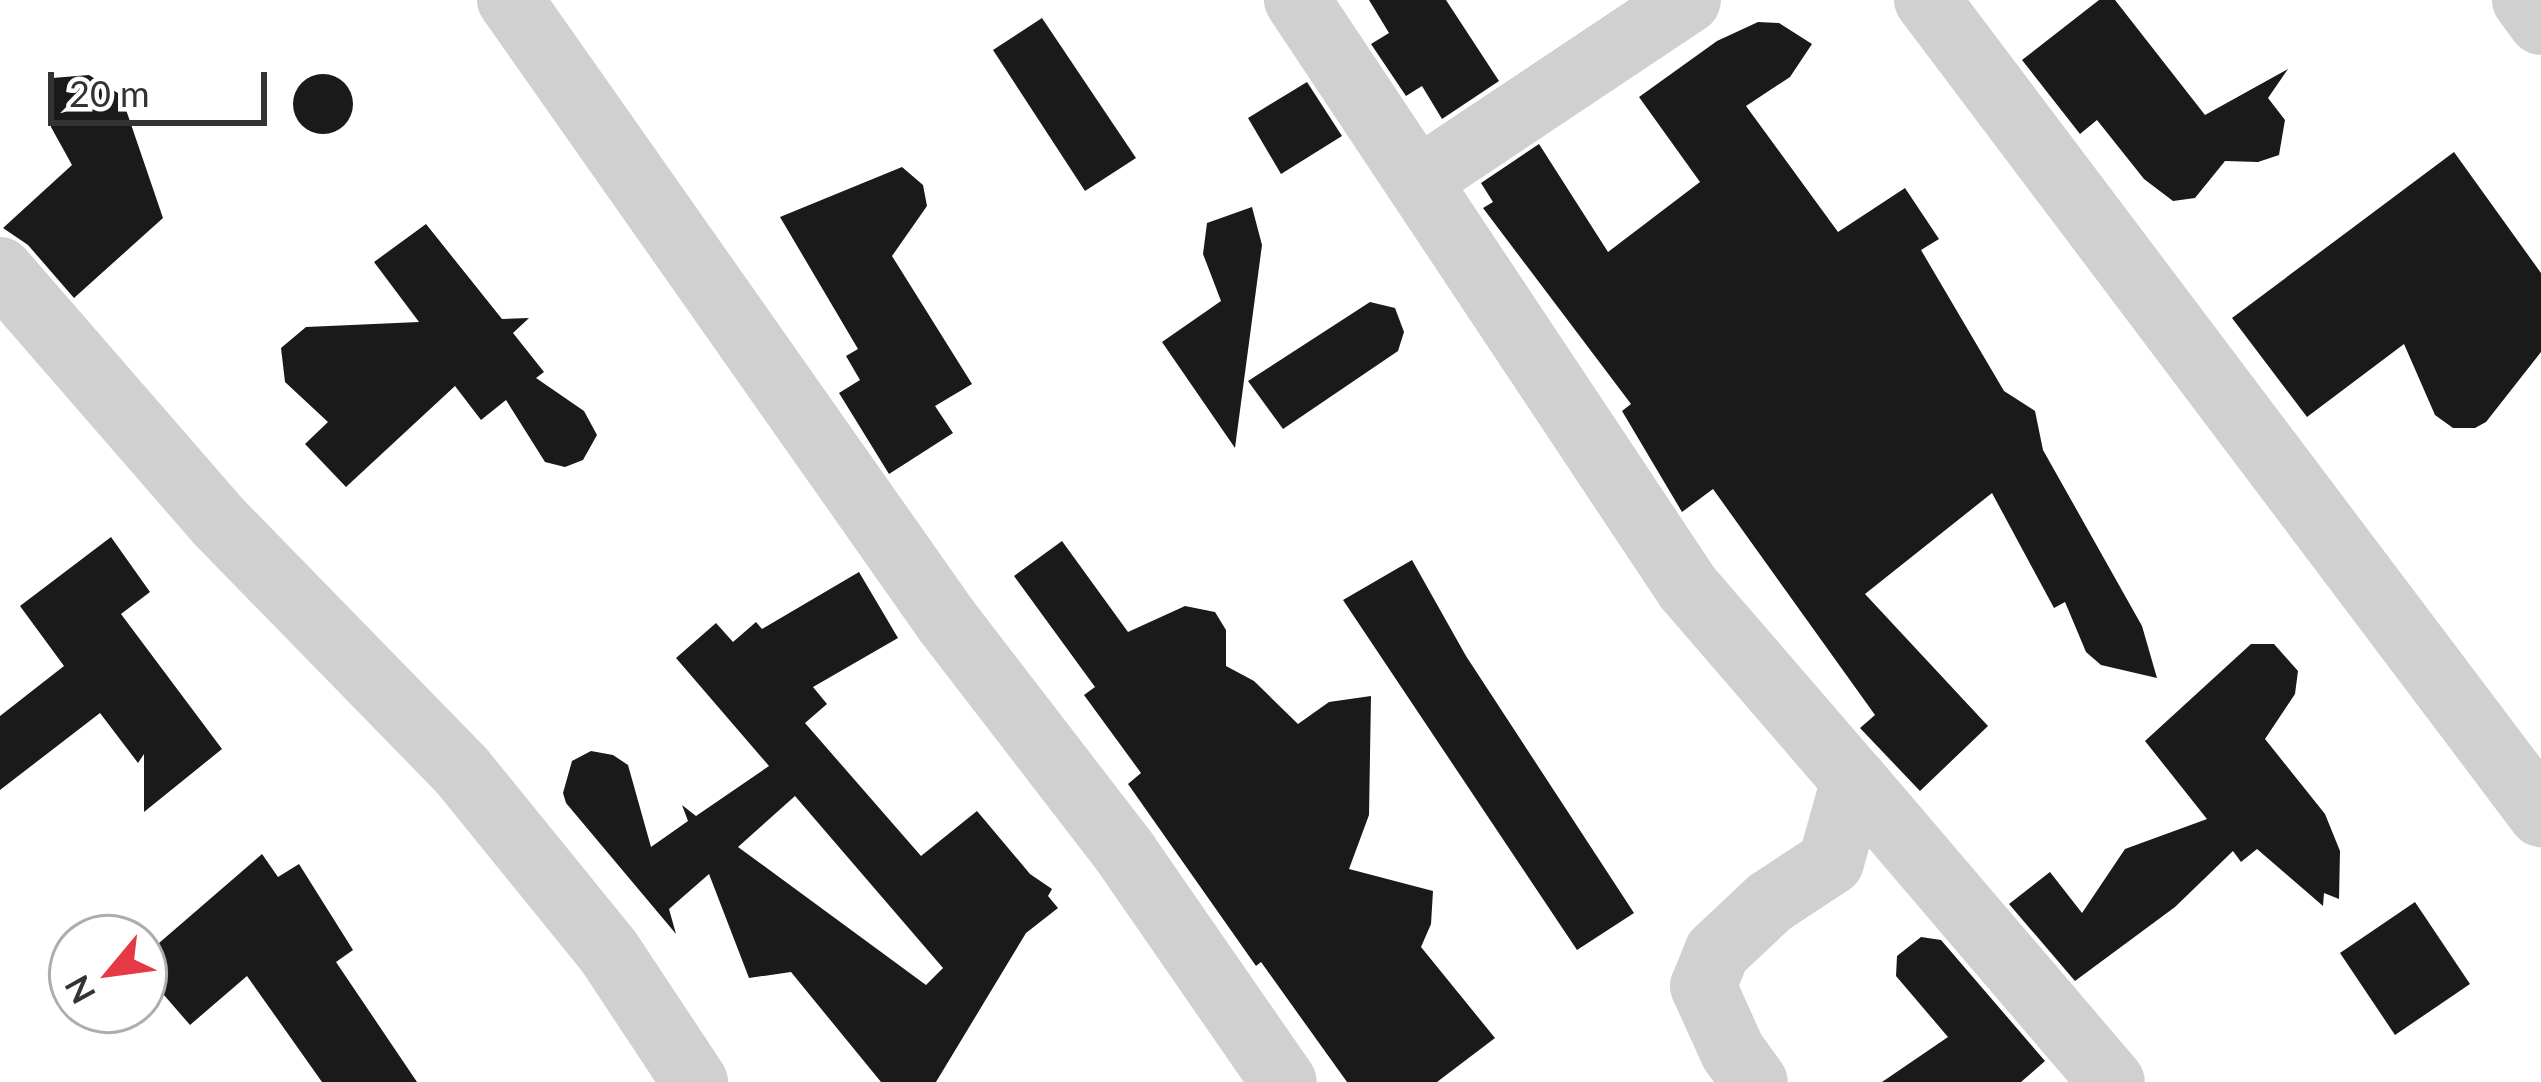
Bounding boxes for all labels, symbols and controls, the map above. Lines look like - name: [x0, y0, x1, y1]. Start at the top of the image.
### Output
- scale bar: [54, 48, 273, 122]
- text: 20 m: [69, 71, 150, 115]
- north arrow: [48, 914, 168, 1034]
- text: N: [55, 969, 103, 1011]

